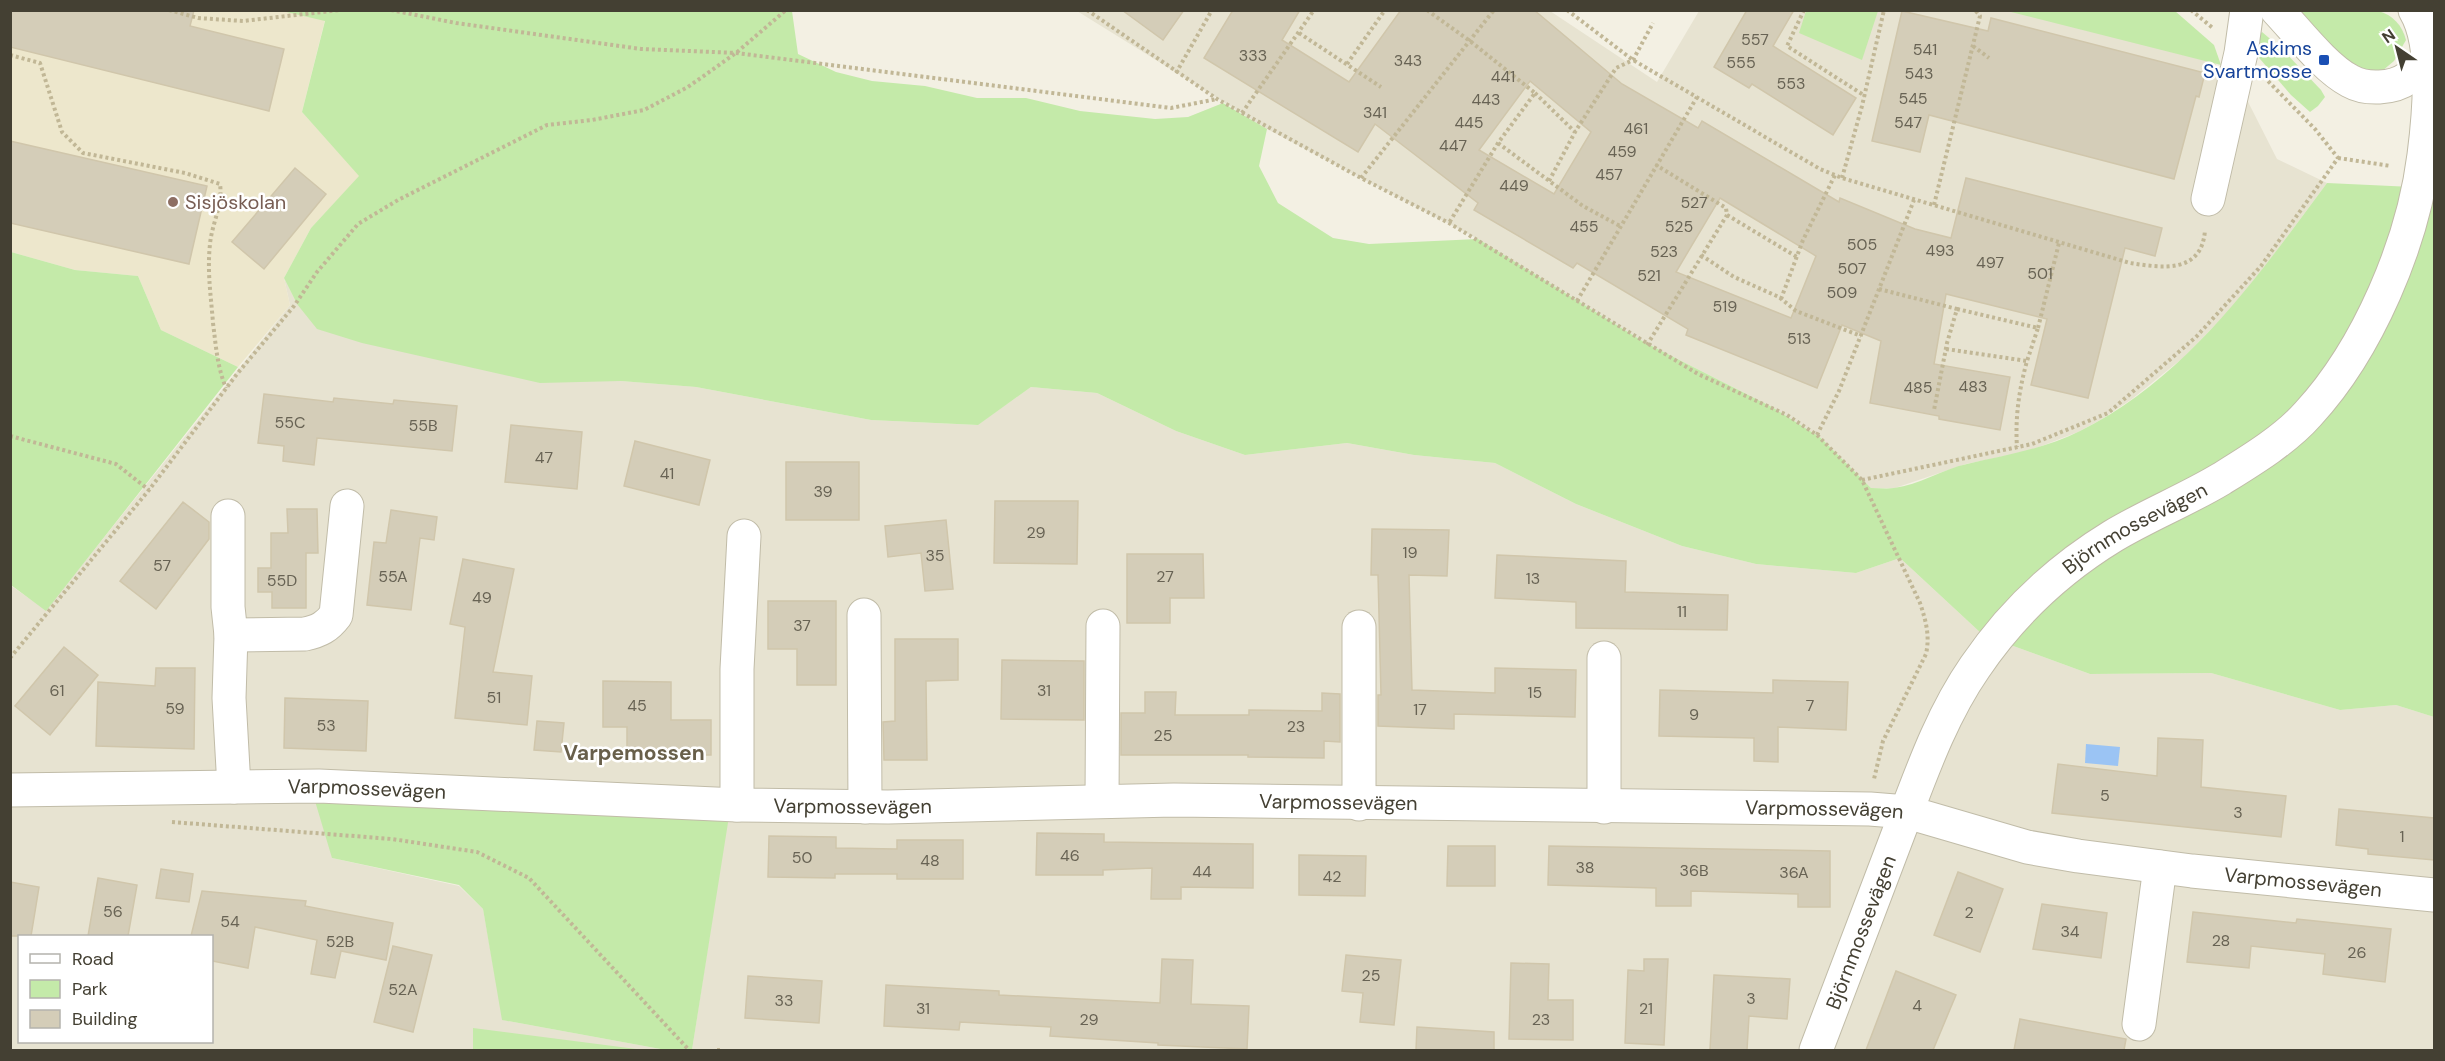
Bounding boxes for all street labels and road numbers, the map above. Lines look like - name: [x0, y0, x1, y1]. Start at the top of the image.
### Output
- street label: Björnmossevägen: [2057, 476, 2212, 580]
- street label: Varpmossevägen: [288, 773, 447, 805]
- street label: Varpmossevägen: [1259, 788, 1418, 816]
- street label: Varpmossevägen: [773, 792, 932, 820]
- street label: Varpmossevägen: [1745, 794, 1905, 825]
- street label: Björnmossevägen: [1820, 851, 1902, 1013]
- street label: Varpmossevägen: [2223, 861, 2383, 903]

